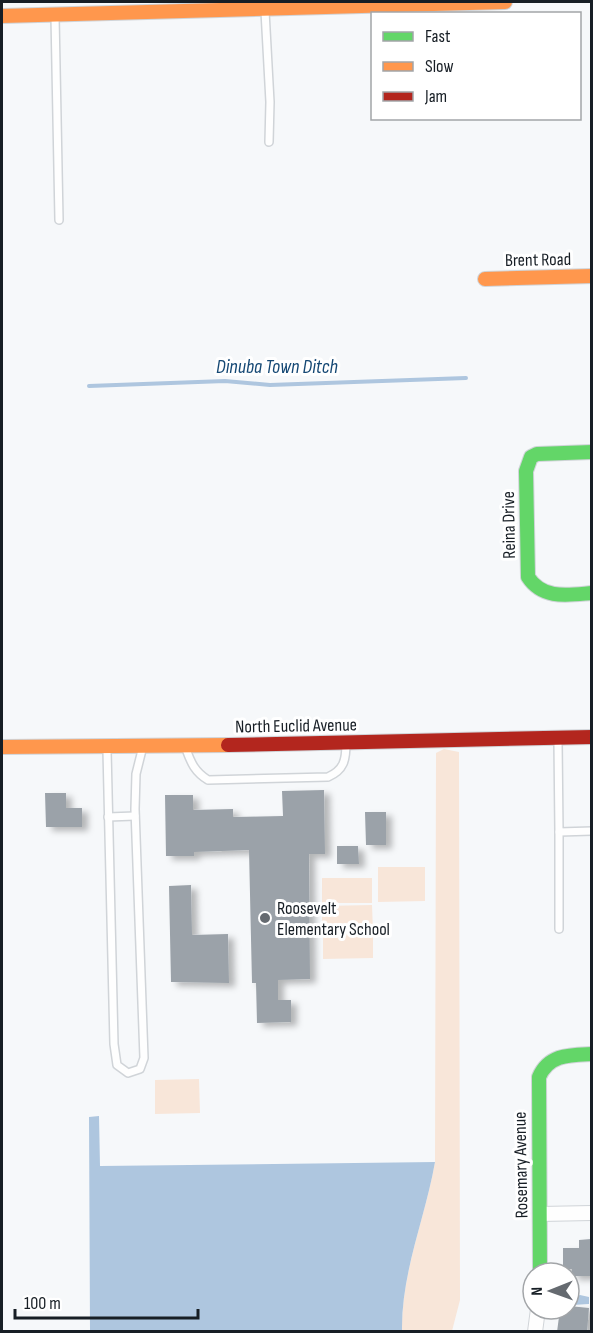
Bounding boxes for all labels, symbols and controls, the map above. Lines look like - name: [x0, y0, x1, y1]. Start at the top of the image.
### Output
- legend: [371, 12, 581, 120]
- text: Fast: [425, 26, 451, 47]
- text: Slow: [425, 56, 454, 77]
- text: Jam: [424, 86, 447, 107]
- street label: Brent Road: [505, 249, 571, 271]
- water label: Dinuba Town Ditch: [216, 355, 338, 379]
- street label: Reina Drive: [498, 491, 520, 559]
- street label: North Euclid Avenue: [235, 714, 357, 738]
- place label: Roosevelt Elementary School: [277, 898, 390, 940]
- marker: Roosevelt Elementary School: [258, 911, 272, 925]
- street label: Rosemary Avenue: [510, 1111, 532, 1219]
- north arrow: [521, 1261, 581, 1321]
- scale bar: [15, 1282, 198, 1320]
- text: N: [528, 1287, 547, 1296]
- text: 100 m: [24, 1293, 61, 1314]

